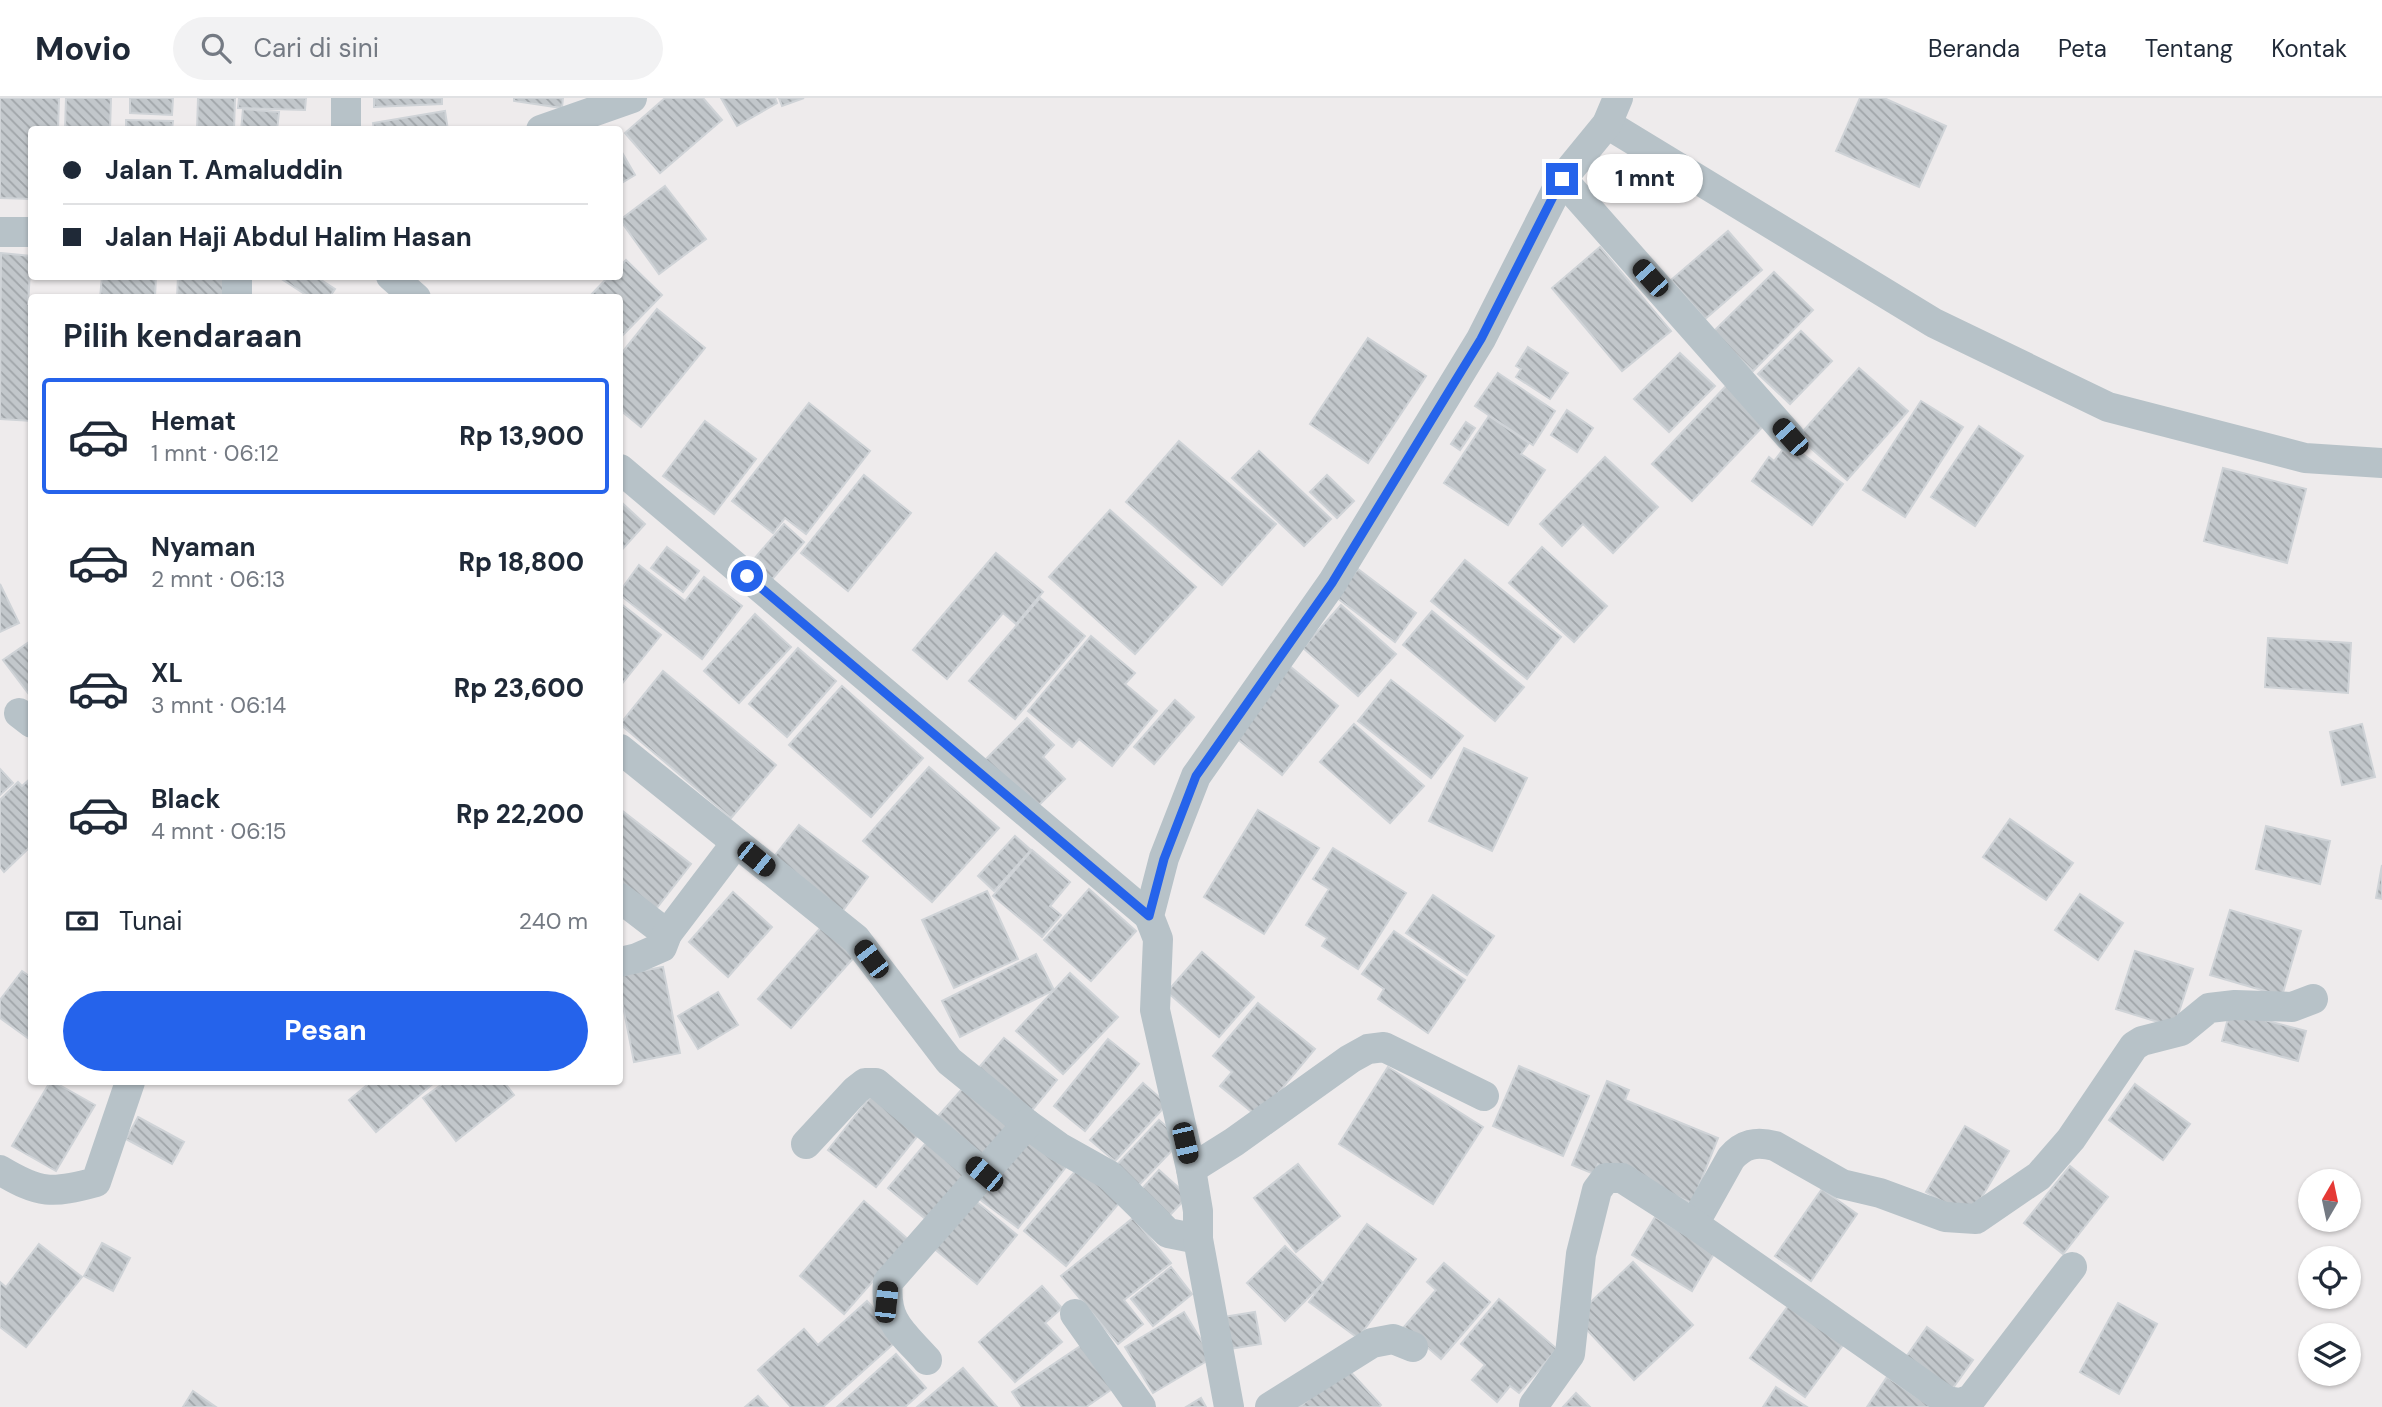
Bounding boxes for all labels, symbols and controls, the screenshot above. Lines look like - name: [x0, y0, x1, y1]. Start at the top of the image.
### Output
- search box: [173, 17, 663, 80]
- text: Movio: [35, 27, 131, 70]
- icon: search: [197, 29, 235, 67]
- text: Cari di sini: [253, 31, 379, 65]
- text: Beranda: [1928, 33, 2020, 64]
- text: Peta: [2058, 33, 2107, 64]
- text: Tentang: [2145, 33, 2233, 64]
- text: Kontak: [2271, 33, 2347, 64]
- text: Jalan T. Amaluddin: [105, 153, 343, 187]
- callout: 1 mnt: [1586, 154, 1702, 204]
- route end: [1546, 163, 1578, 195]
- text: 1 mnt: [1615, 163, 1675, 193]
- text: Jalan Haji Abdul Halim Hasan: [105, 220, 472, 254]
- car: [1629, 255, 1672, 301]
- text: Pilih kendaraan: [63, 315, 302, 357]
- text: Hemat: [151, 404, 236, 438]
- icon: car: [67, 405, 130, 468]
- car: [1769, 414, 1812, 460]
- text: Rp 13,900: [459, 419, 584, 453]
- text: 1 mnt · 06:12: [151, 438, 279, 468]
- text: Nyaman: [151, 530, 256, 564]
- icon: car: [67, 531, 130, 594]
- text: Rp 18,800: [458, 545, 584, 579]
- route start: [731, 560, 763, 592]
- text: 2 mnt · 06:13: [151, 564, 285, 594]
- text: XL: [151, 656, 183, 690]
- icon: car: [67, 657, 130, 720]
- text: Rp 23,600: [454, 671, 584, 705]
- text: 3 mnt · 06:14: [151, 690, 286, 720]
- text: Black: [151, 782, 221, 816]
- icon: car: [67, 783, 130, 846]
- text: Rp 22,200: [456, 797, 584, 831]
- text: 4 mnt · 06:15: [151, 816, 287, 846]
- car: [734, 838, 779, 880]
- icon: cash: [63, 902, 101, 940]
- text: Tunai: [119, 904, 183, 938]
- text: 240 m: [519, 906, 588, 936]
- car: [850, 936, 893, 982]
- button: Pesan: [63, 991, 588, 1071]
- car: [1171, 1120, 1200, 1166]
- car: [962, 1152, 1007, 1196]
- north arrow: [2298, 1169, 2361, 1232]
- map controls: [2298, 1169, 2361, 1386]
- button: locate: [2298, 1246, 2361, 1309]
- car: [874, 1280, 899, 1324]
- button: layers: [2298, 1323, 2361, 1386]

